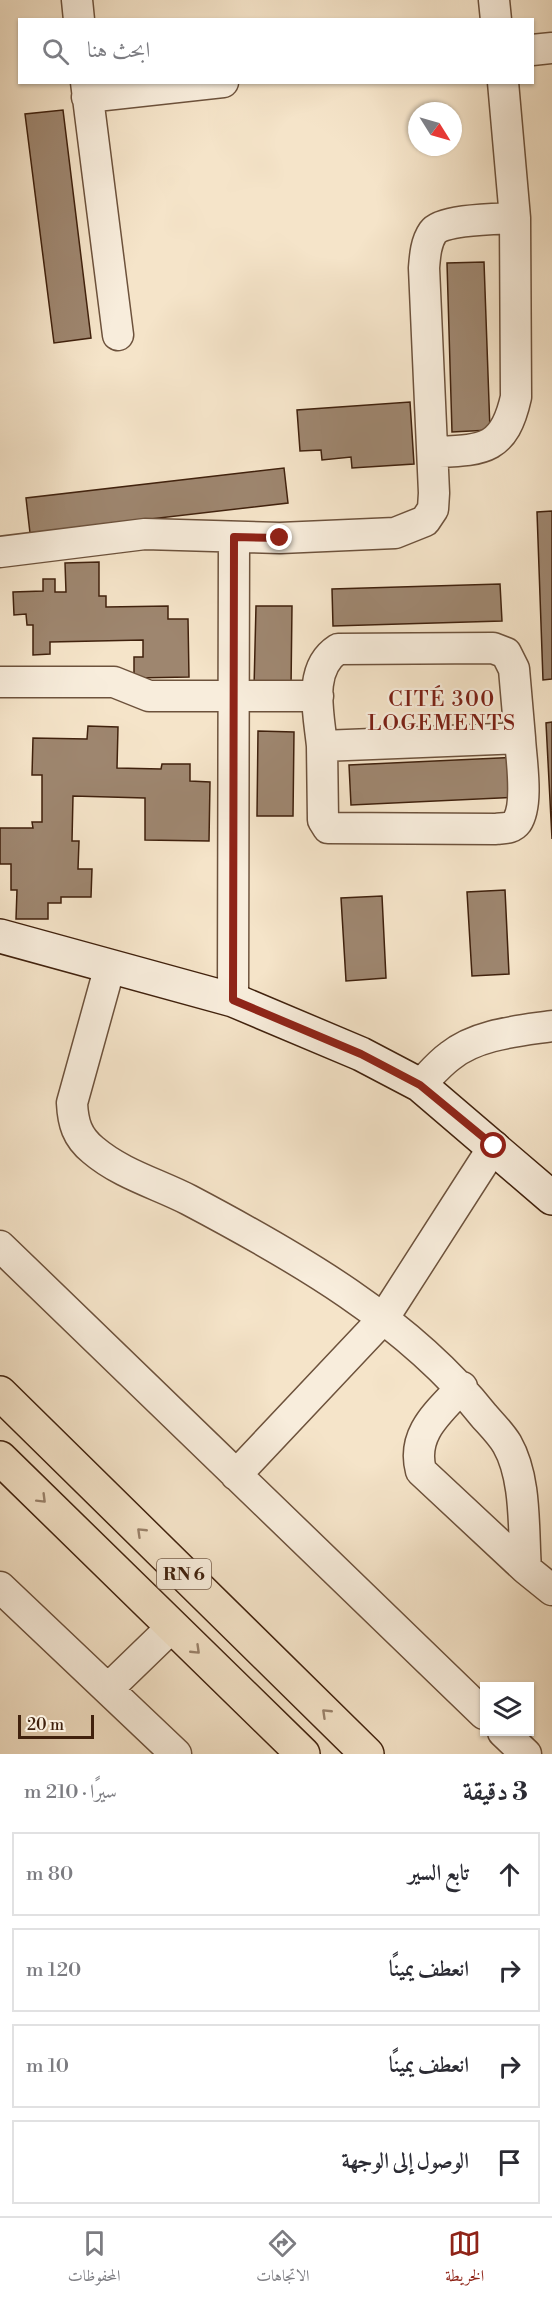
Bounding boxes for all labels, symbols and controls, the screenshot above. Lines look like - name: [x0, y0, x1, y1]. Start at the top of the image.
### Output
- search box: [18, 18, 534, 84]
- icon: search: [39, 35, 72, 68]
- text: ابحث هنا: [87, 37, 150, 64]
- north arrow: [408, 102, 462, 156]
- route end: [266, 524, 292, 550]
- district label: CITÉ 300 LOGEMENTS: [367, 685, 517, 737]
- route start: [480, 1132, 506, 1158]
- one-way arrow: [34, 1492, 45, 1503]
- one-way arrow: [138, 1529, 149, 1540]
- road number: RN 6: [157, 1559, 211, 1589]
- one-way arrow: [189, 1643, 200, 1654]
- map controls: [480, 1682, 534, 1736]
- button: layers: [480, 1682, 534, 1736]
- one-way arrow: [322, 1709, 332, 1720]
- scale bar: [18, 1712, 94, 1740]
- text: 20 m: [27, 1715, 64, 1735]
- text: 3 دقيقة: [463, 1776, 528, 1808]
- text: سيرًا · 210 m: [24, 1780, 117, 1805]
- icon: ahead: [493, 1858, 526, 1891]
- text: تابع السير: [408, 1860, 469, 1887]
- text: 80 m: [26, 1862, 73, 1887]
- icon: right: [493, 1954, 526, 1987]
- text: انعطف يمينًا: [389, 1956, 469, 1983]
- text: 120 m: [26, 1958, 81, 1983]
- icon: right: [493, 2050, 526, 2083]
- text: انعطف يمينًا: [389, 2052, 469, 2079]
- text: 10 m: [26, 2054, 69, 2079]
- icon: arrive: [493, 2146, 526, 2179]
- text: الوصول إلى الوجهة: [341, 2148, 469, 2175]
- tab: المحفوظات: [68, 2227, 121, 2291]
- tab: الاتجاهات: [256, 2227, 310, 2291]
- tab: الخريطة: [445, 2227, 484, 2291]

